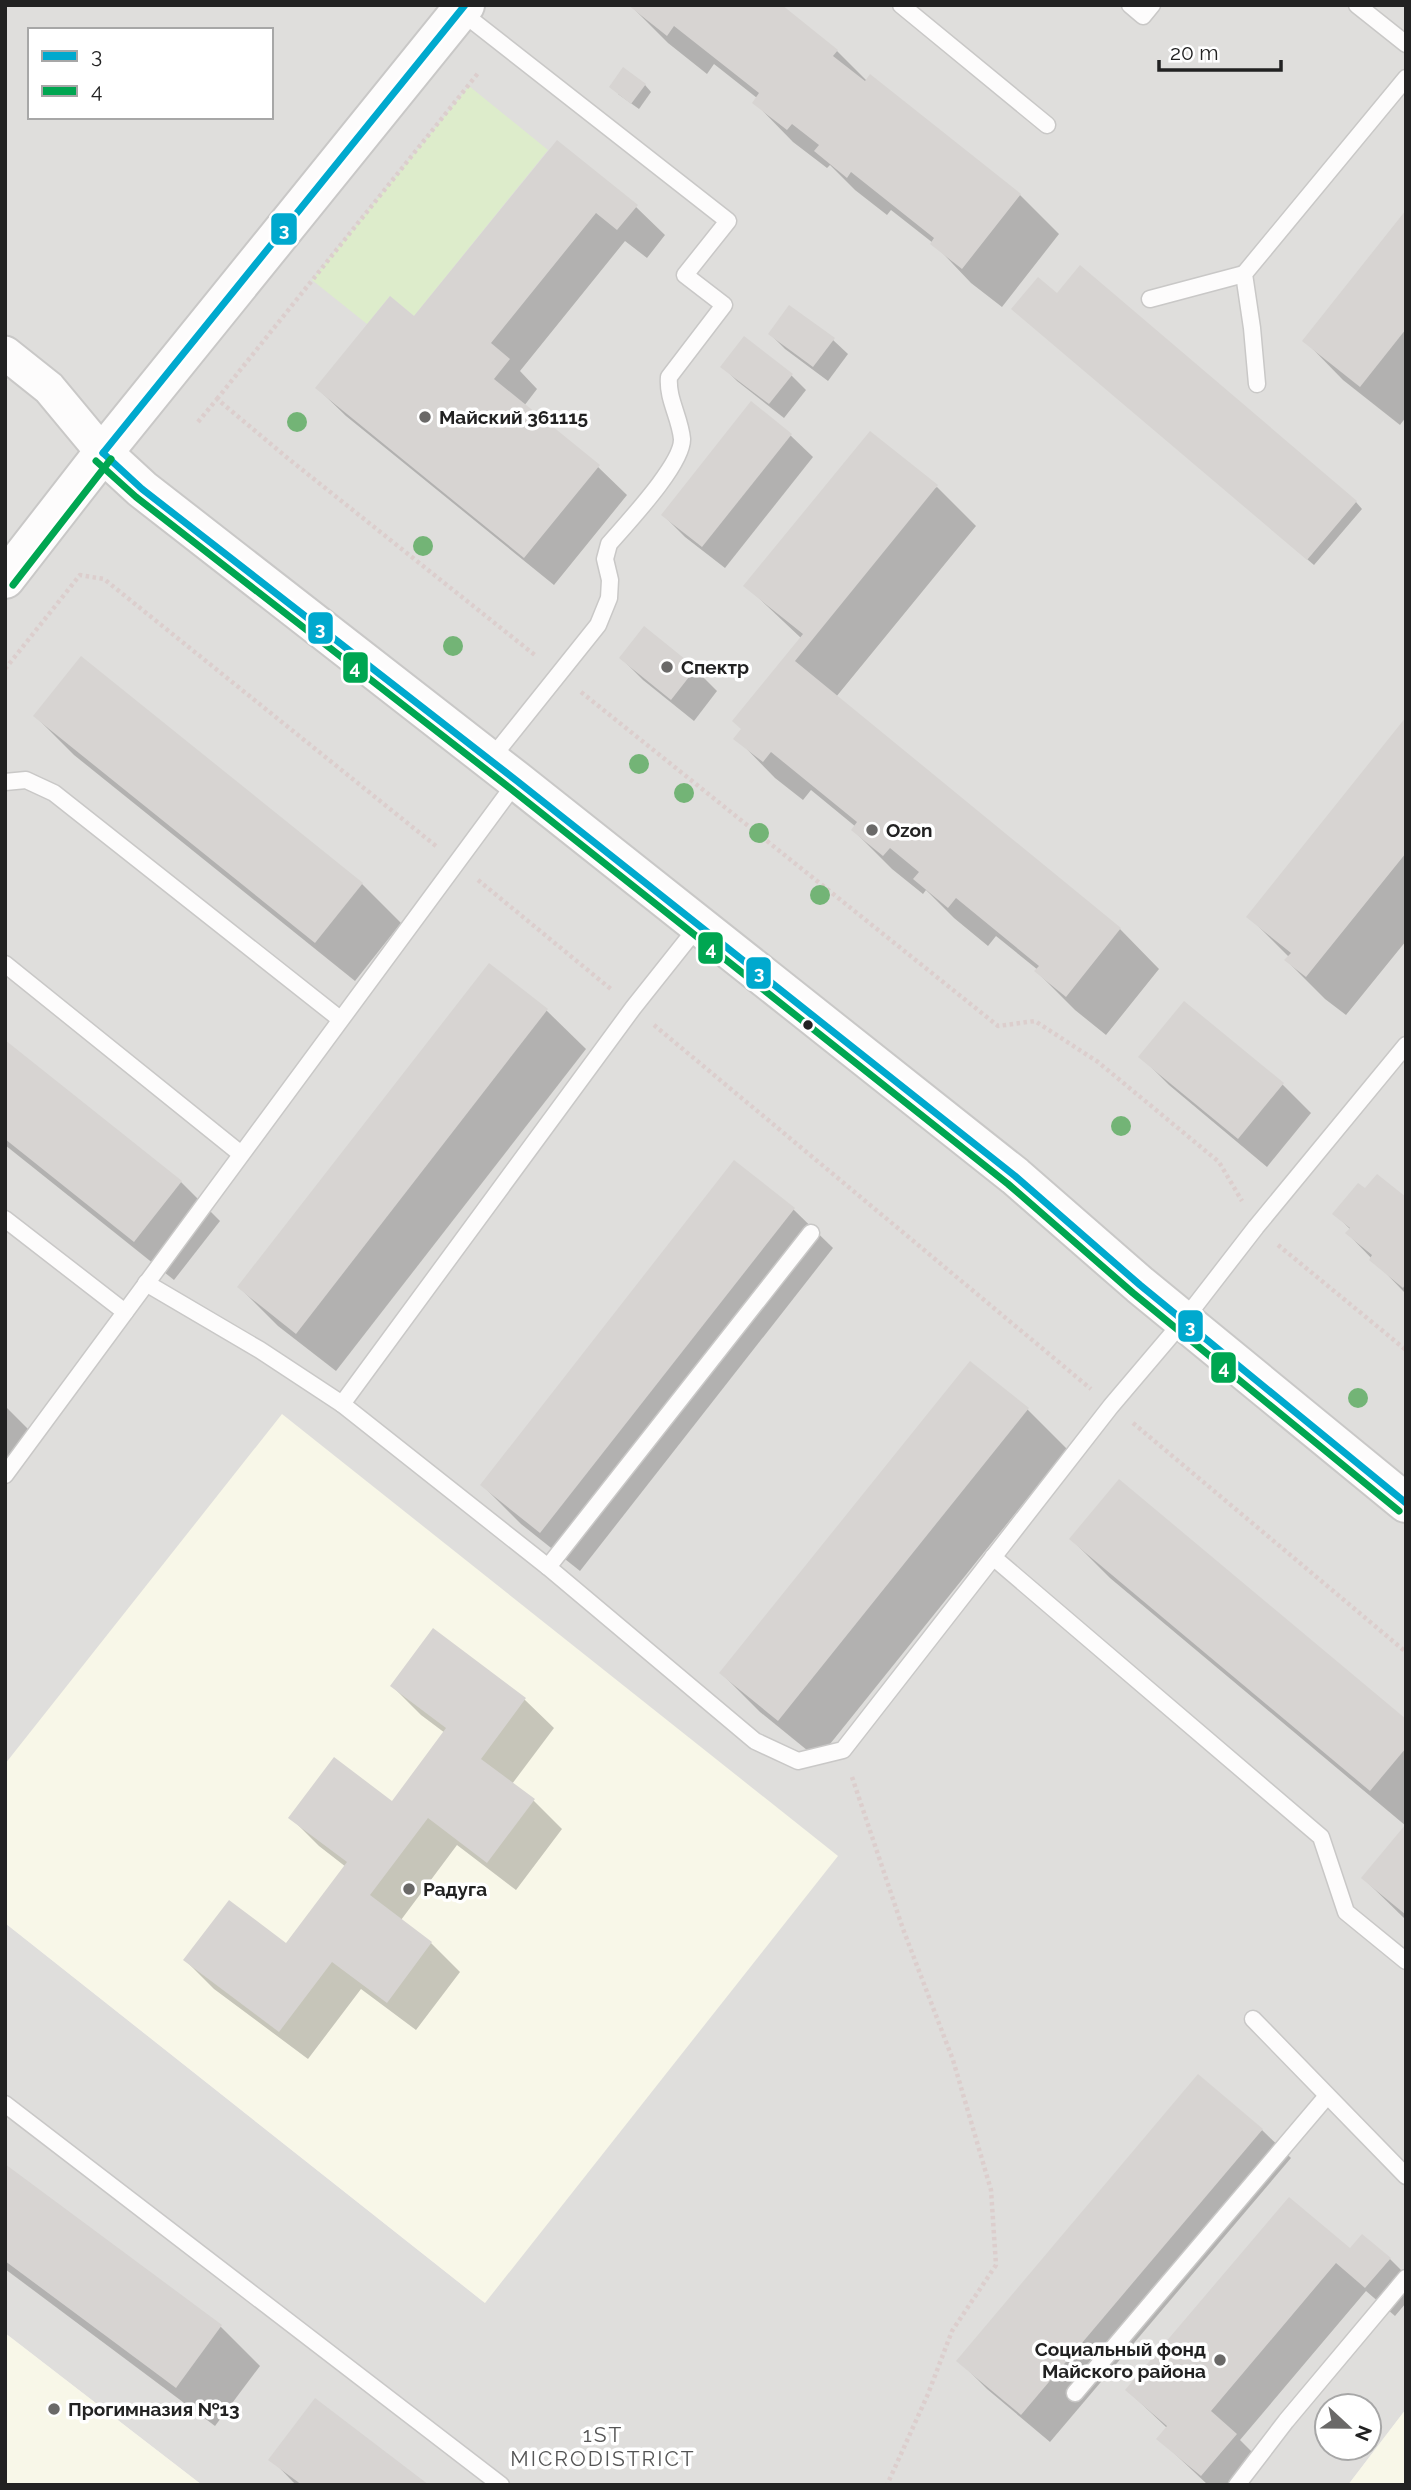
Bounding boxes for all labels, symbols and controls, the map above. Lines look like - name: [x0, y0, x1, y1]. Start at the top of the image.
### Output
- legend: [28, 28, 273, 119]
- scale bar: [1159, 28, 1282, 72]
- text: 20 m: [1170, 40, 1218, 65]
- text: 3: [91, 43, 102, 68]
- text: 4: [91, 78, 102, 103]
- line badge: 3: [270, 212, 298, 246]
- text: 3: [279, 218, 289, 240]
- place label: Майский 361115: [439, 406, 588, 428]
- marker: Майский 361115: [417, 409, 433, 425]
- line badge: 3: [307, 611, 334, 645]
- text: 3: [315, 617, 325, 639]
- line badge: 4: [342, 651, 369, 684]
- text: 4: [350, 656, 361, 678]
- place label: Спектр: [681, 656, 749, 678]
- marker: Спектр: [659, 659, 675, 675]
- place label: Ozon: [886, 819, 933, 841]
- marker: Ozon: [864, 822, 880, 838]
- line badge: 4: [697, 931, 724, 965]
- text: 4: [706, 937, 717, 959]
- line badge: 3: [745, 956, 772, 990]
- text: 3: [754, 961, 764, 983]
- unlabelled marker: [801, 1018, 815, 1032]
- line badge: 3: [1177, 1309, 1204, 1343]
- text: 3: [1185, 1315, 1195, 1337]
- line badge: 4: [1210, 1351, 1237, 1384]
- text: 4: [1219, 1356, 1230, 1378]
- place label: Радуга: [423, 1878, 487, 1900]
- marker: Радуга: [401, 1881, 417, 1897]
- place label: Социальный фонд Майского района: [1035, 2338, 1206, 2382]
- marker: Социальный фонд Майского района: [1212, 2352, 1228, 2368]
- north arrow: [1313, 2392, 1383, 2462]
- place label: Прогимназия №13: [68, 2398, 240, 2420]
- marker: Прогимназия №13: [46, 2401, 62, 2417]
- district label: 1ST MICRODISTRICT: [510, 2422, 696, 2471]
- text: N: [1351, 2423, 1377, 2444]

